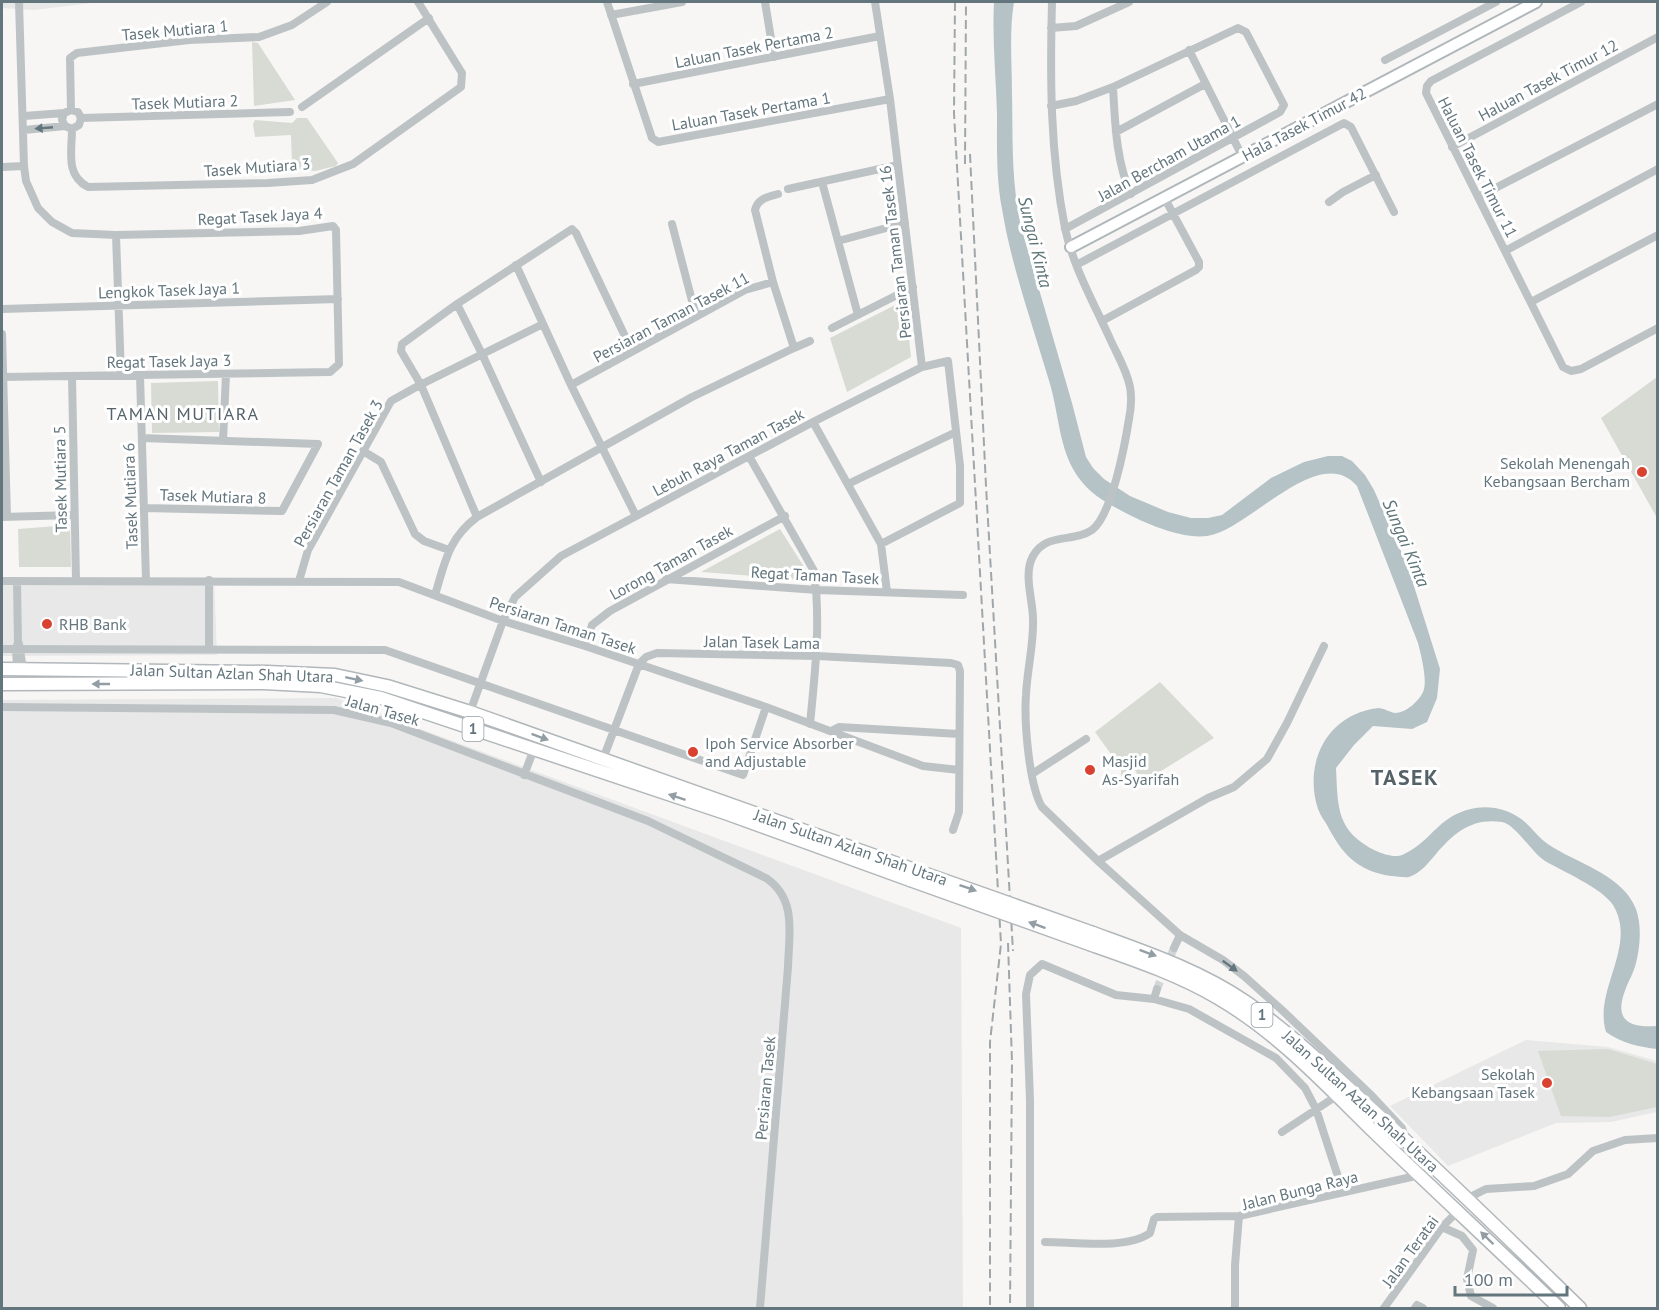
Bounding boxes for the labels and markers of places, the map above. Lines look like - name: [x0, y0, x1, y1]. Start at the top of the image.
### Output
- place label: Sekolah Menengah Kebangsaan Bercham: [1484, 453, 1630, 491]
- marker: Sekolah Menengah Kebangsaan Bercham: [1635, 465, 1649, 479]
- place label: RHB Bank: [59, 614, 127, 634]
- marker: RHB Bank: [40, 617, 54, 631]
- place label: Ipoh Service Absorber and Adjustable: [705, 733, 854, 771]
- marker: Ipoh Service Absorber and Adjustable: [686, 745, 700, 759]
- place label: Masjid As-Syarifah: [1102, 751, 1179, 789]
- marker: Masjid As-Syarifah: [1083, 763, 1097, 777]
- place label: Sekolah Kebangsaan Tasek: [1411, 1064, 1535, 1102]
- marker: Sekolah Kebangsaan Tasek: [1540, 1076, 1554, 1090]

